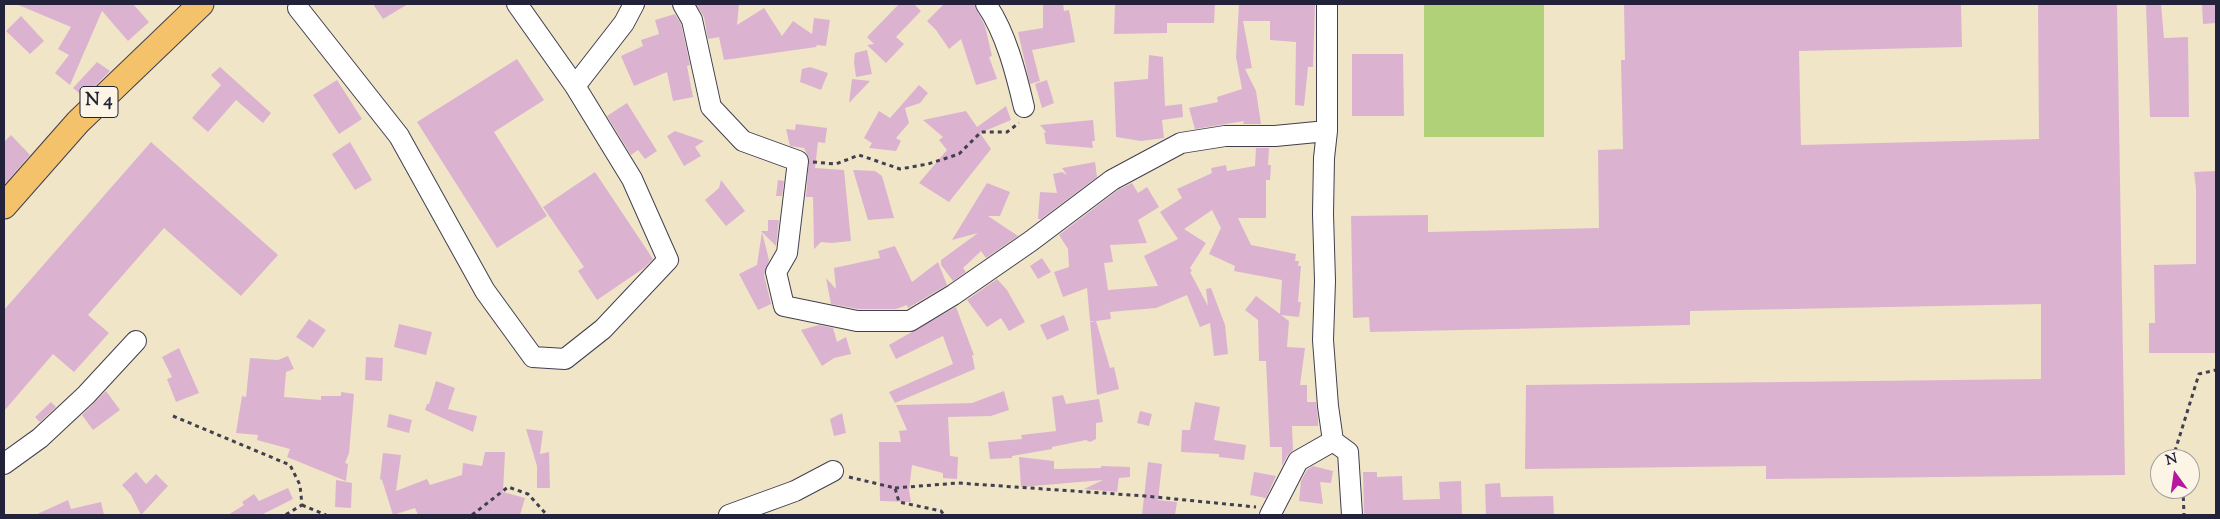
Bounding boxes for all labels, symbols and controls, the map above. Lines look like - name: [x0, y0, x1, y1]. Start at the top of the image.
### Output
- road number: N 4: [80, 86, 118, 118]
- north arrow: [2150, 449, 2200, 499]
- text: N: [2164, 449, 2179, 471]

